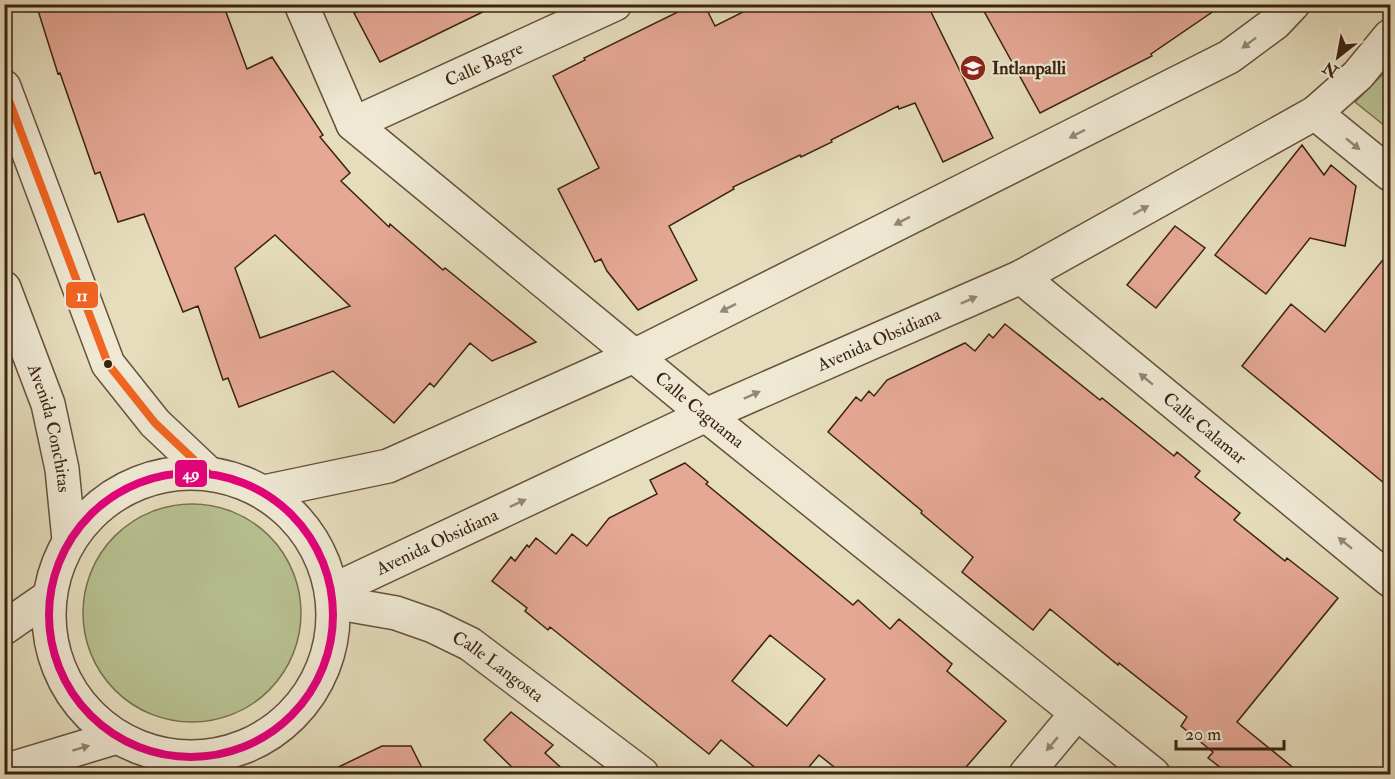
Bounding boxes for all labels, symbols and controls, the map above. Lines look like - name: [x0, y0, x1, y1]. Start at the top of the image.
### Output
- north arrow: [1308, 27, 1368, 87]
- street label: Calle Bagre: [441, 36, 527, 92]
- one-way arrow: [1241, 36, 1256, 48]
- school or university icon: Intlanpalli: [958, 53, 988, 83]
- text: N: [1319, 56, 1343, 82]
- place label: Intlanpalli: [992, 57, 1066, 80]
- one-way arrow: [1068, 129, 1085, 138]
- one-way arrow: [1345, 137, 1361, 150]
- one-way arrow: [1133, 205, 1150, 215]
- one-way arrow: [894, 216, 911, 226]
- line badge: 11: [65, 281, 99, 309]
- text: 11: [76, 286, 88, 306]
- one-way arrow: [960, 295, 978, 305]
- street label: Avenida Obsidiana: [813, 302, 945, 377]
- one-way arrow: [720, 304, 737, 313]
- unlabelled marker: [102, 358, 114, 370]
- street label: Avenida Conchitas: [22, 360, 76, 494]
- street label: Calle Caguama: [650, 366, 750, 453]
- one-way arrow: [1138, 374, 1153, 386]
- street label: Calle Calamar: [1158, 387, 1252, 469]
- one-way arrow: [743, 390, 760, 399]
- line badge: 49: [174, 459, 208, 488]
- text: 49: [182, 464, 199, 484]
- one-way arrow: [509, 499, 526, 508]
- street label: Avenida Obsidiana: [371, 503, 502, 581]
- one-way arrow: [1337, 536, 1353, 549]
- street label: Calle Langosta: [449, 626, 549, 708]
- scale bar: [1176, 713, 1284, 751]
- text: 20 m: [1185, 723, 1221, 746]
- one-way arrow: [1045, 736, 1058, 752]
- one-way arrow: [72, 743, 90, 752]

